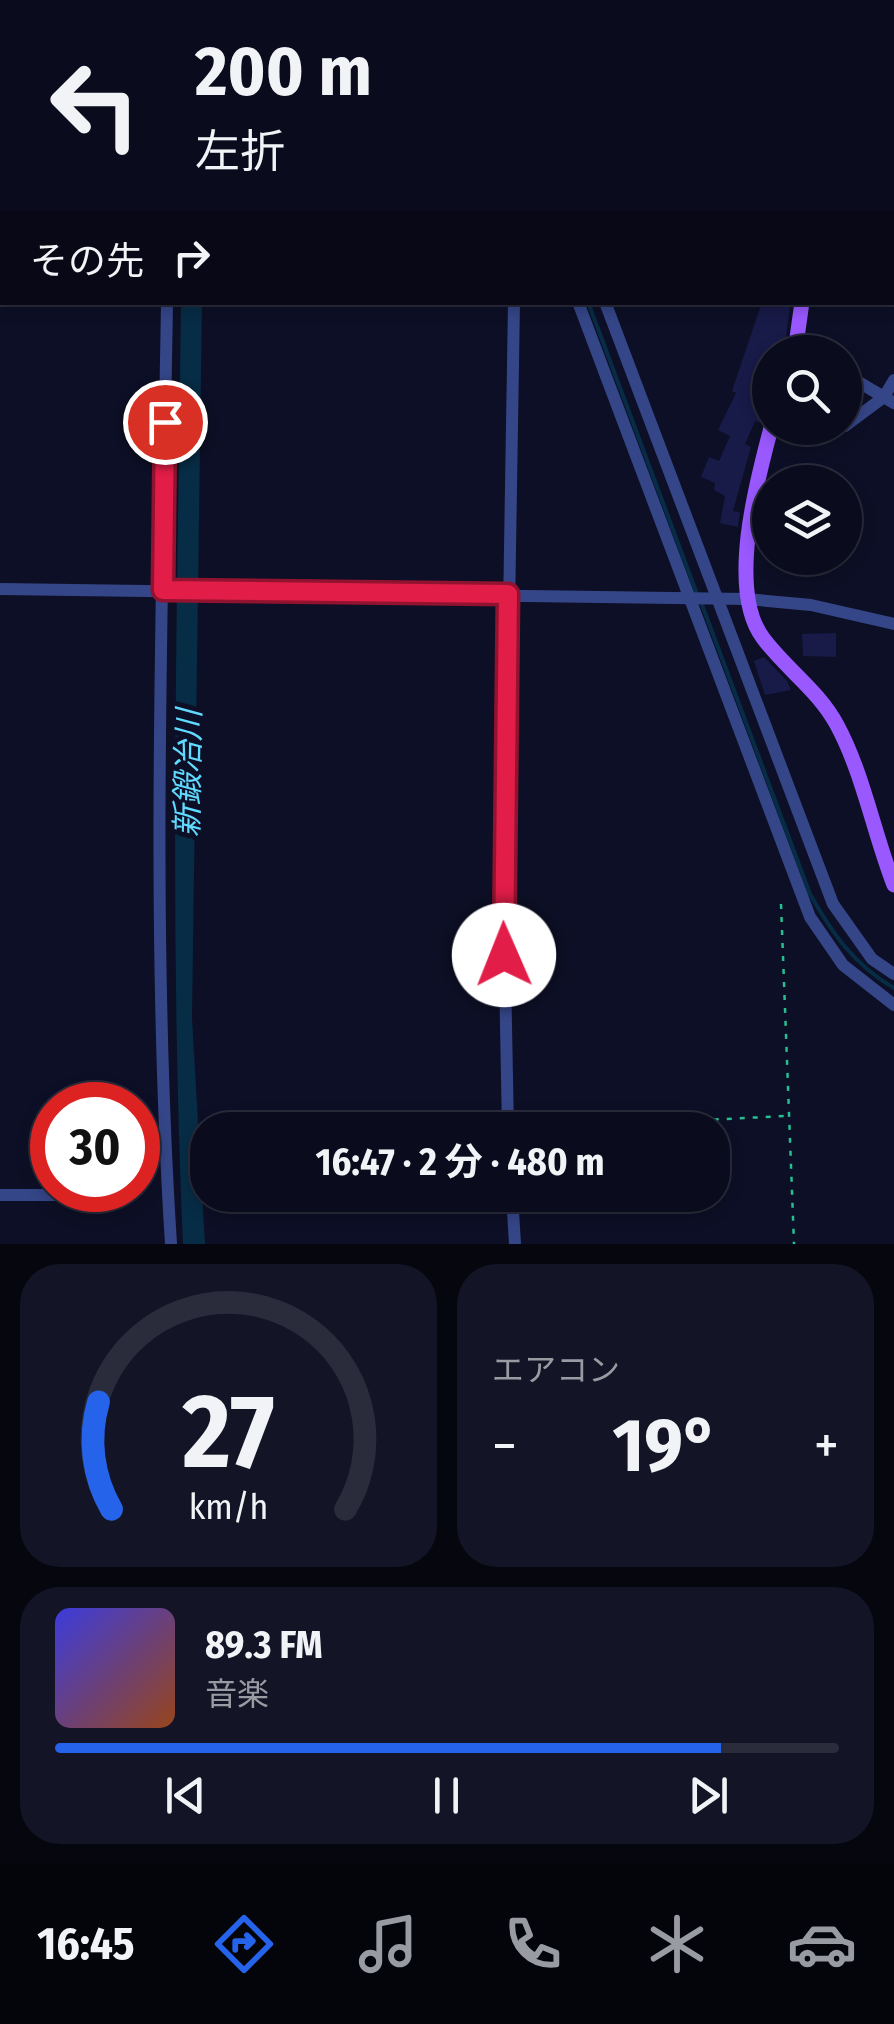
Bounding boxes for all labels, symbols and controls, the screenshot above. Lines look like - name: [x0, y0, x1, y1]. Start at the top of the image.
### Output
- text: 200 m: [195, 30, 372, 114]
- icon: left: [30, 40, 160, 170]
- text: 左折: [195, 125, 285, 179]
- icon: right: [164, 230, 219, 285]
- text: その先: [30, 238, 144, 284]
- map controls: [752, 335, 862, 575]
- button: search: [752, 335, 862, 445]
- pin: [123, 380, 208, 465]
- icon: arrive: [138, 395, 193, 450]
- button: layers: [752, 465, 862, 575]
- water label: 新鍛冶川: [168, 706, 208, 837]
- position arrow: [452, 903, 556, 1007]
- speed limit sign: 30: [30, 1082, 160, 1212]
- text: 16:47 · 2 分 · 480 m: [315, 1139, 605, 1185]
- text: エアコン: [492, 1351, 620, 1389]
- text: 27: [182, 1370, 274, 1495]
- text: 19°: [613, 1401, 718, 1491]
- text: −: [492, 1413, 517, 1479]
- text: +: [814, 1413, 839, 1479]
- text: km/h: [189, 1486, 268, 1528]
- text: 89.3 FM: [205, 1622, 323, 1668]
- text: 音楽: [205, 1675, 269, 1713]
- icon: previous: [158, 1768, 213, 1823]
- icon: pause: [419, 1768, 474, 1823]
- icon: next: [681, 1768, 736, 1823]
- icon: directions: [209, 1909, 279, 1979]
- icon: music: [353, 1909, 423, 1979]
- icon: phone: [498, 1909, 568, 1979]
- icon: climate: [642, 1909, 712, 1979]
- icon: car: [787, 1909, 857, 1979]
- text: 16:45: [37, 1917, 135, 1971]

